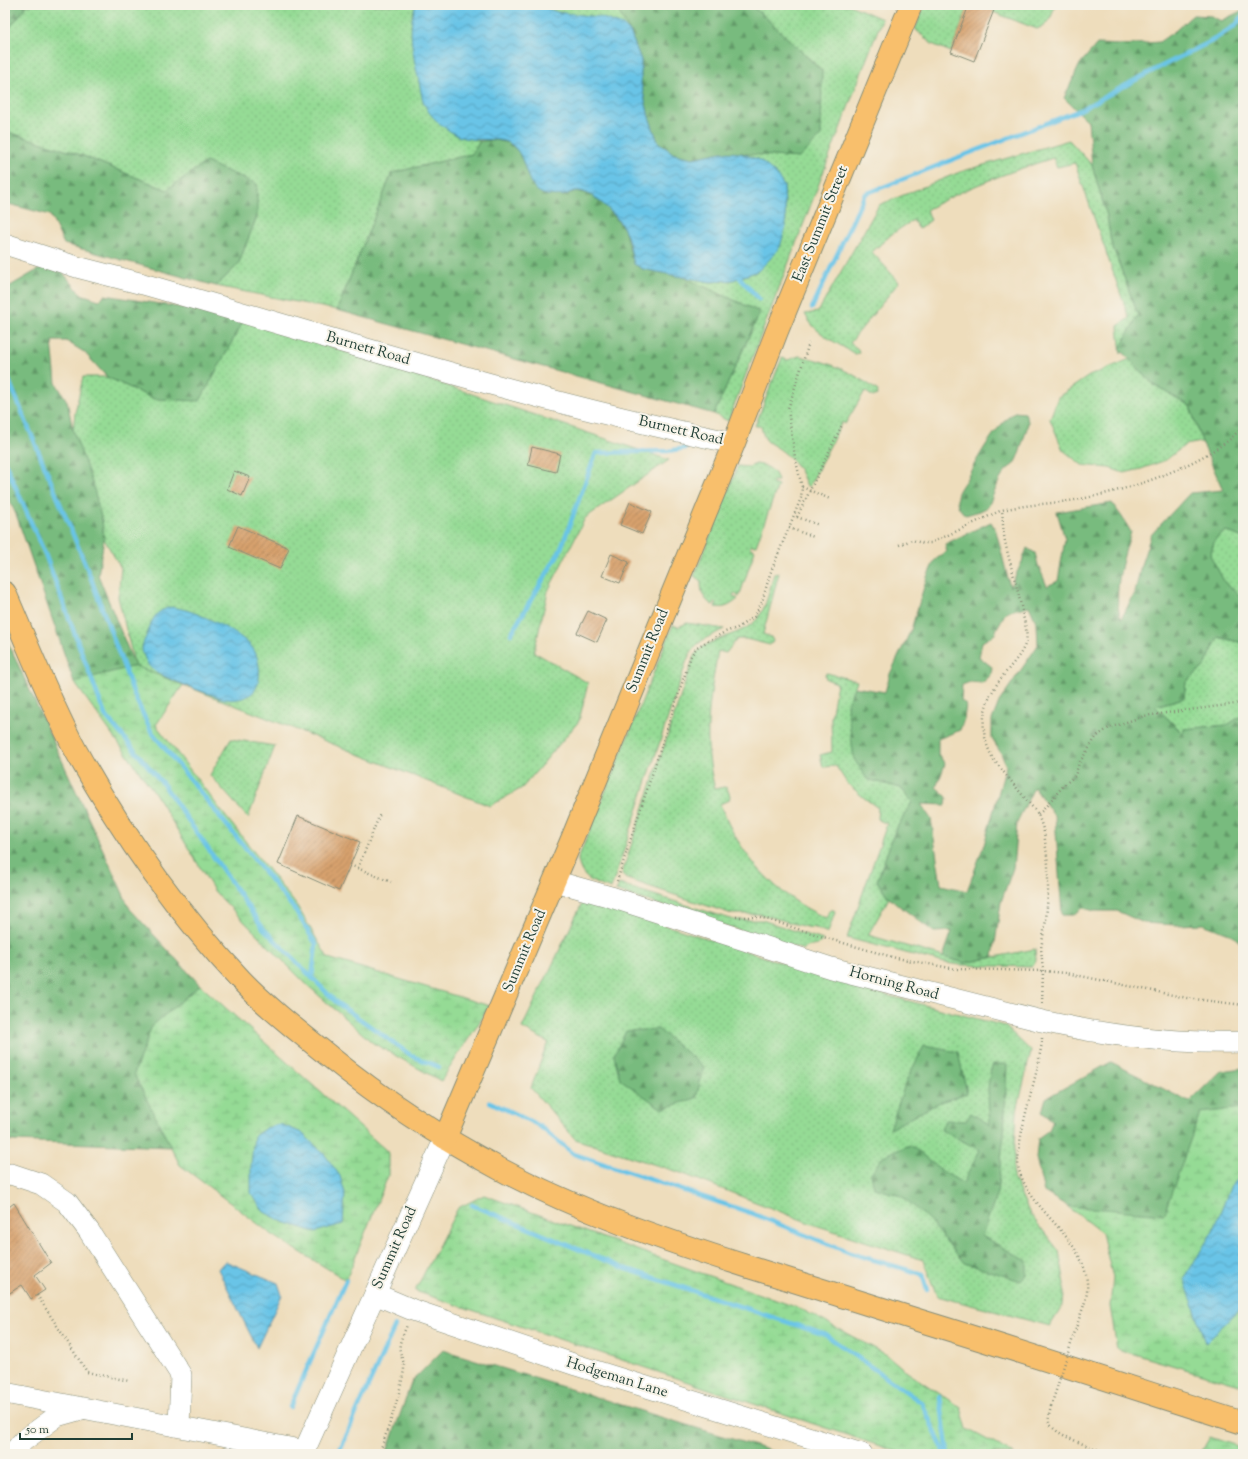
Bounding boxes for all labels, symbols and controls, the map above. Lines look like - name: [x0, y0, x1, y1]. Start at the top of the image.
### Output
- street label: East Summit Street: [788, 163, 854, 285]
- street label: Burnett Road: [324, 327, 413, 371]
- street label: Burnett Road: [636, 411, 726, 451]
- street label: Summit Road: [622, 605, 675, 696]
- street label: Summit Road: [498, 906, 552, 996]
- street label: Horning Road: [847, 962, 942, 1006]
- street label: Summit Road: [367, 1203, 423, 1293]
- street label: Hodgeman Lane: [563, 1353, 671, 1403]
- scale bar: [20, 1415, 132, 1441]
- text: 50 m: [25, 1421, 49, 1439]

